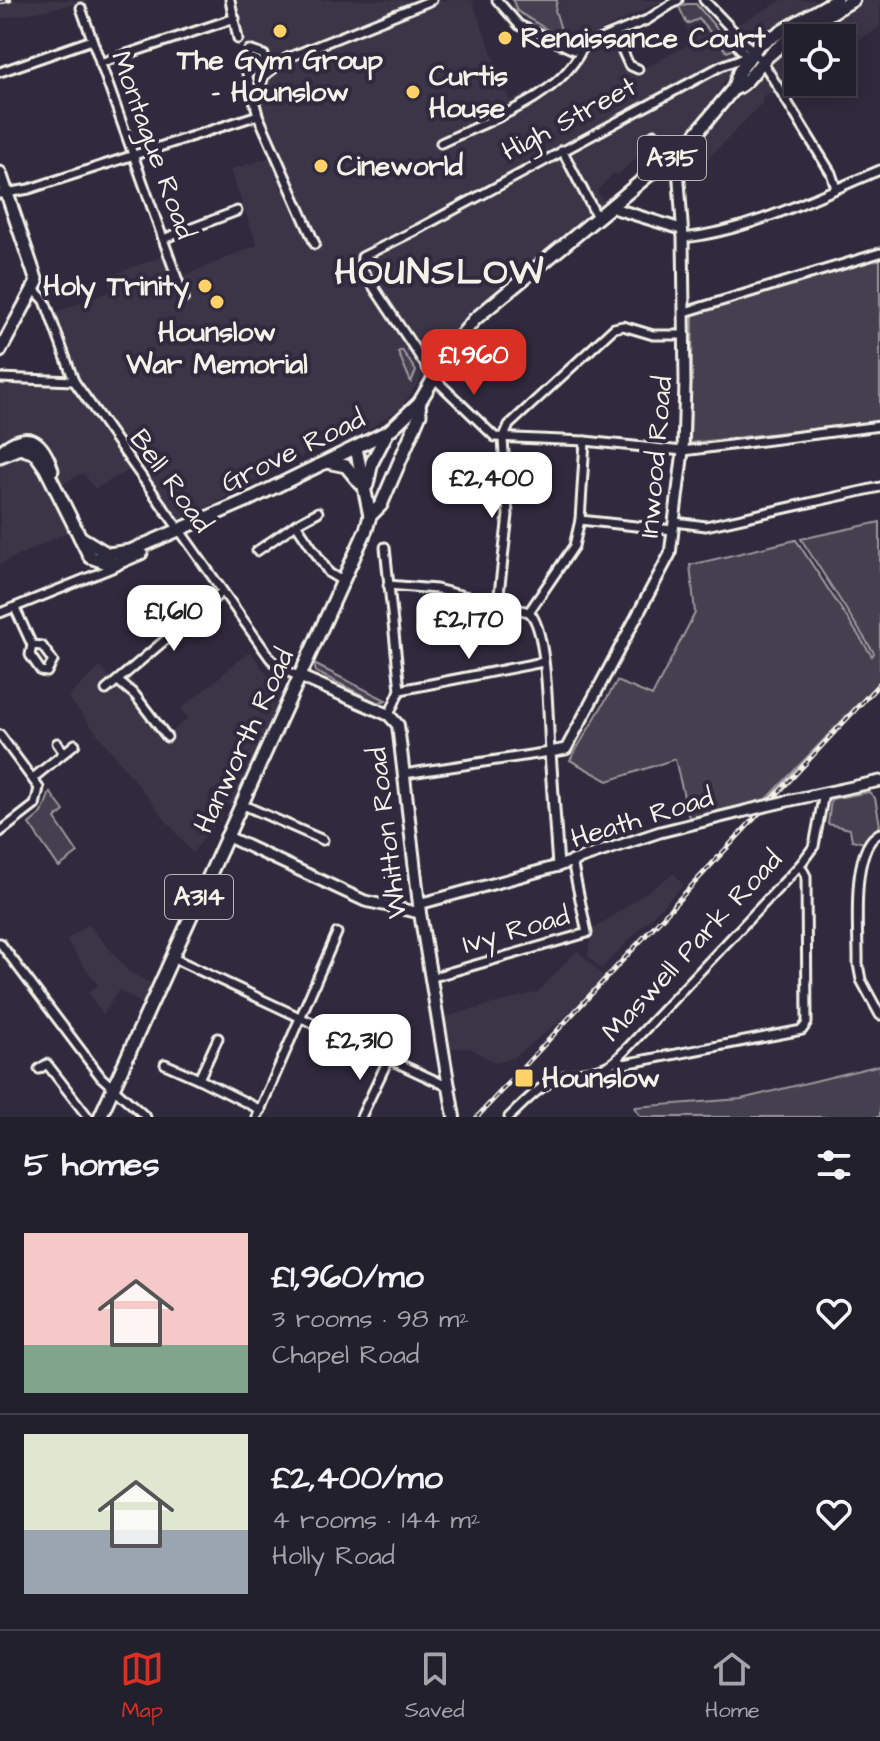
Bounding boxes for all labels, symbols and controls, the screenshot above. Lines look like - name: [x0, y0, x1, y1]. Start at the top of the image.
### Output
- place label: Renaissance Court: [521, 19, 766, 58]
- marker: The Gym Group - Hounslow: [271, 22, 289, 40]
- map controls: [784, 24, 856, 96]
- button: locate: [784, 24, 856, 96]
- marker: Renaissance Court: [496, 29, 514, 47]
- place label: The Gym Group - Hounslow: [176, 41, 383, 112]
- street label: Montague Road: [100, 45, 205, 245]
- place label: Curtis House: [429, 57, 508, 128]
- street label: High Street: [495, 67, 644, 172]
- marker: Curtis House: [404, 83, 422, 101]
- road number: A315: [638, 136, 706, 180]
- place label: Cineworld: [337, 147, 463, 186]
- marker: Cineworld: [312, 157, 330, 175]
- district label: HOUNSLOW: [335, 247, 545, 298]
- place label: Holy Trinity: [43, 267, 190, 309]
- marker: Holy Trinity: [196, 277, 214, 295]
- marker: Hounslow War Memorial: [208, 293, 226, 311]
- place label: Hounslow War Memorial: [125, 313, 308, 384]
- pin: £1,960: [409, 329, 539, 397]
- text: £1,960: [439, 337, 509, 373]
- street label: Inwood Road: [630, 374, 682, 540]
- street label: Grove Road: [214, 399, 372, 503]
- street label: Bell Road: [120, 421, 222, 541]
- pin: £2,400: [427, 452, 557, 520]
- text: £2,400: [450, 460, 534, 496]
- pin: £1,610: [109, 585, 239, 653]
- text: £1,610: [145, 593, 203, 629]
- pin: £2,170: [404, 593, 534, 661]
- text: £2,170: [434, 601, 504, 637]
- street label: Hanworth Road: [184, 642, 304, 840]
- street label: Whitton Road: [357, 745, 417, 921]
- street label: Heath Road: [566, 778, 718, 858]
- street label: Maswell Park Road: [593, 841, 791, 1051]
- road number: A314: [165, 875, 233, 919]
- street label: Ivy Road: [458, 896, 575, 966]
- pin: £2,310: [295, 1014, 425, 1082]
- text: £2,310: [327, 1022, 393, 1058]
- place label: Hounslow: [542, 1059, 660, 1098]
- marker: Hounslow: [513, 1067, 535, 1089]
- text: 5 homes: [24, 1141, 160, 1189]
- icon: filters: [812, 1143, 856, 1187]
- text: £1,960/mo: [272, 1253, 424, 1301]
- icon: home: [88, 1265, 184, 1361]
- icon: heart: [812, 1291, 856, 1335]
- text: 3 rooms · 98 m²: [272, 1301, 469, 1337]
- text: Chapel Road: [272, 1337, 419, 1373]
- text: £2,400/mo: [272, 1454, 443, 1502]
- icon: home: [88, 1466, 184, 1562]
- icon: heart: [812, 1492, 856, 1536]
- text: 4 rooms · 144 m²: [272, 1502, 481, 1538]
- text: Holly Road: [272, 1538, 395, 1574]
- tab: Map: [120, 1647, 164, 1726]
- tab: Saved: [405, 1647, 465, 1726]
- tab: Home: [705, 1647, 760, 1726]

